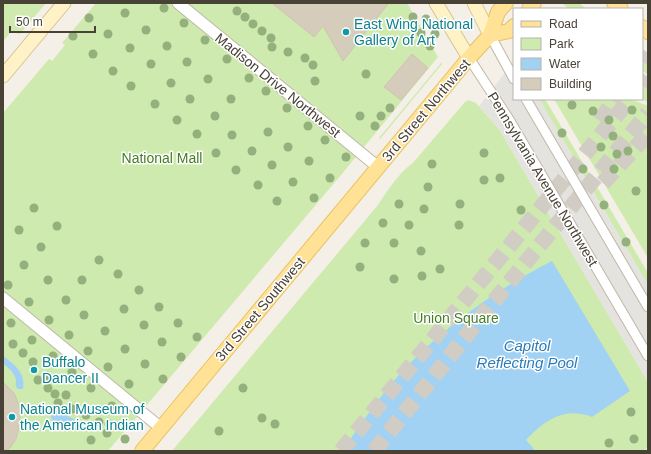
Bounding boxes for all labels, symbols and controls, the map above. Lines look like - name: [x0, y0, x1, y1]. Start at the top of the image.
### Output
- scale bar: [10, 8, 95, 34]
- legend: [513, 8, 643, 100]
- text: 50 m: [16, 15, 43, 29]
- place label: East Wing National Gallery of Art: [354, 16, 473, 48]
- text: Road: [549, 17, 578, 31]
- marker: East Wing National Gallery of Art: [341, 27, 351, 37]
- street label: Madison Drive Northwest: [212, 30, 344, 140]
- text: Park: [549, 37, 575, 51]
- street label: 3rd Street Northwest: [379, 56, 473, 164]
- text: Water: [549, 57, 581, 71]
- text: Building: [549, 77, 592, 91]
- street label: Pennsylvania Avenue Northwest: [484, 89, 602, 269]
- park label: National Mall: [122, 150, 202, 166]
- street label: 3rd Street Southwest: [212, 254, 308, 364]
- park label: Union Square: [413, 310, 499, 326]
- water label: Capitol Reflecting Pool: [477, 337, 578, 371]
- place label: Buffalo Dancer II: [42, 354, 99, 386]
- marker: Buffalo Dancer II: [29, 365, 39, 375]
- place label: National Museum of the American Indian: [20, 401, 145, 433]
- marker: National Museum of the American Indian: [7, 412, 17, 422]

